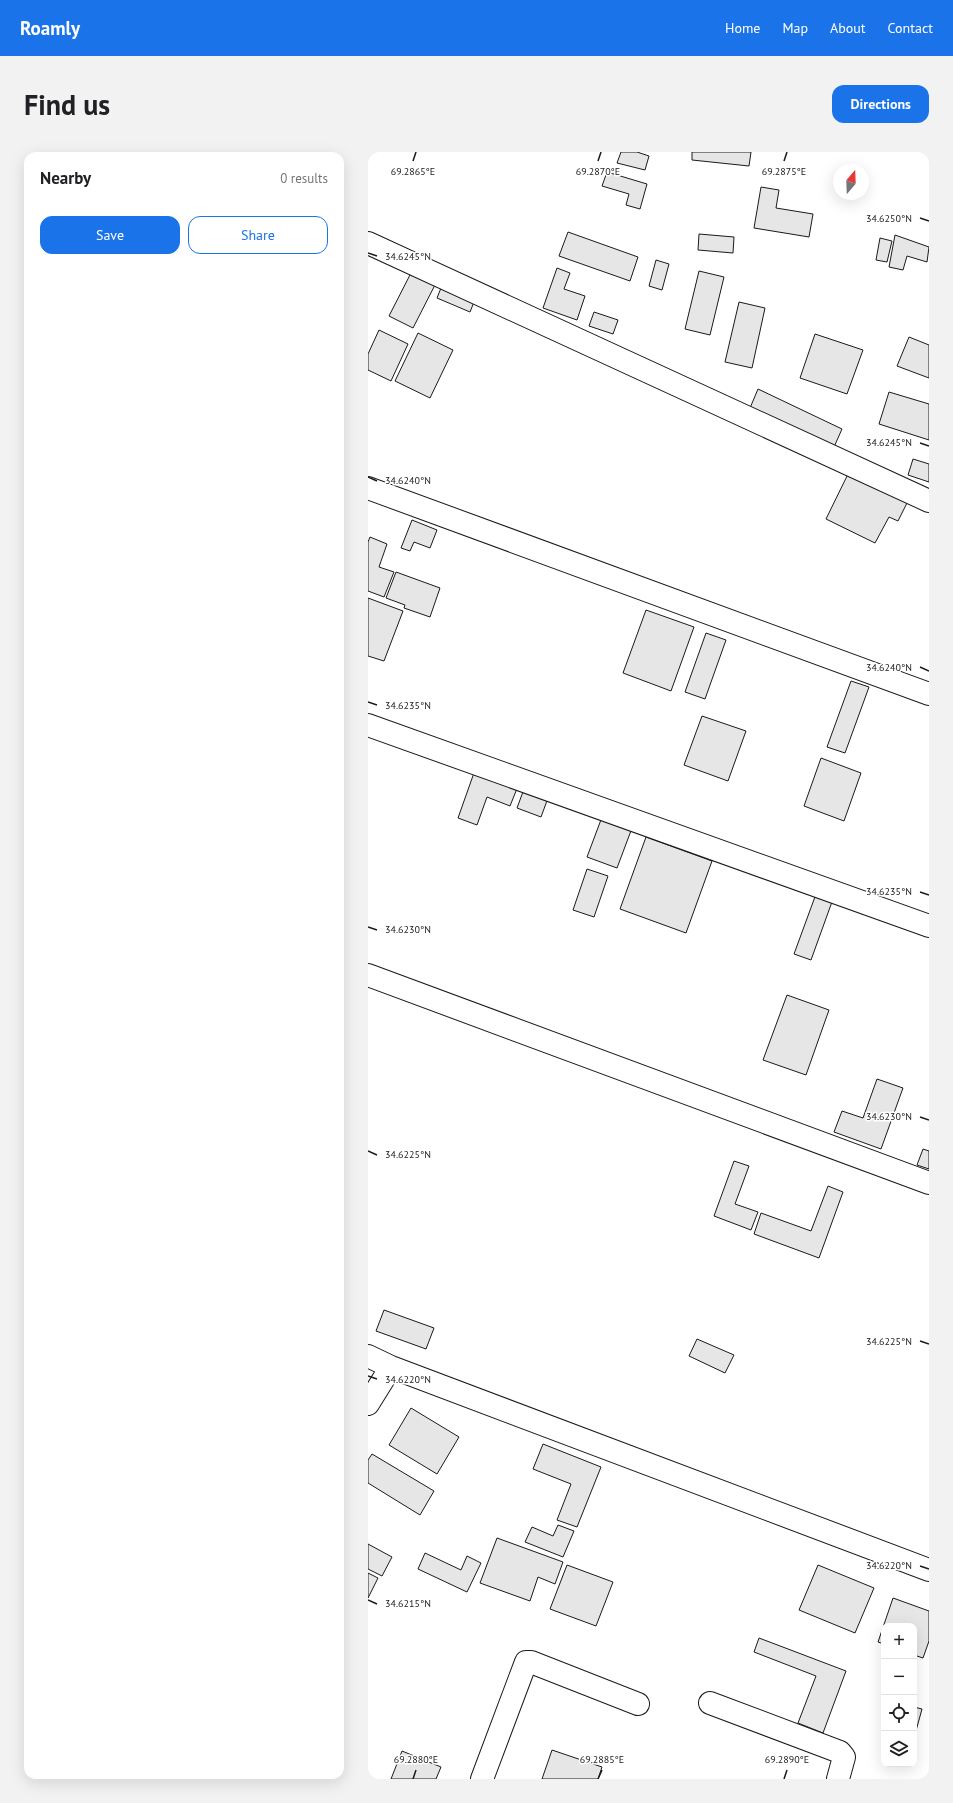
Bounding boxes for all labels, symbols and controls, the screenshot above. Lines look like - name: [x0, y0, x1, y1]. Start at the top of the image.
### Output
- text: Roamly: [20, 16, 80, 40]
- text: Home: [725, 19, 760, 37]
- text: Map: [782, 19, 808, 37]
- text: About: [830, 19, 866, 37]
- text: Contact: [888, 19, 933, 37]
- button: Directions: [832, 85, 929, 123]
- text: Find us: [24, 86, 110, 123]
- north arrow: [833, 164, 869, 200]
- text: 69.2865°E: [391, 165, 435, 178]
- text: 69.2870°E: [576, 165, 620, 178]
- text: 69.2875°E: [762, 165, 806, 178]
- text: Nearby: [40, 167, 91, 189]
- text: 0 results: [280, 170, 328, 187]
- text: 34.6250°N: [866, 212, 912, 225]
- button: Save: [40, 216, 180, 254]
- button: Share: [188, 216, 328, 254]
- text: 34.6245°N: [385, 250, 431, 263]
- text: 34.6245°N: [866, 436, 912, 449]
- text: 34.6240°N: [385, 474, 431, 487]
- text: 34.6240°N: [866, 661, 912, 674]
- text: 34.6235°N: [385, 699, 431, 712]
- text: 34.6235°N: [866, 885, 912, 898]
- text: 34.6230°N: [385, 923, 431, 936]
- text: 34.6230°N: [866, 1110, 912, 1123]
- text: 34.6225°N: [385, 1148, 431, 1161]
- text: 34.6225°N: [866, 1335, 912, 1348]
- text: 34.6220°N: [385, 1373, 431, 1386]
- text: 34.6220°N: [866, 1559, 912, 1572]
- text: 34.6215°N: [385, 1597, 431, 1610]
- map controls: [881, 1623, 917, 1767]
- button: +: [881, 1623, 917, 1659]
- button: −: [881, 1659, 917, 1695]
- button: locate: [881, 1695, 917, 1731]
- button: layers: [881, 1731, 917, 1767]
- text: 69.2880°E: [394, 1753, 438, 1766]
- text: 69.2885°E: [580, 1753, 624, 1766]
- text: 69.2890°E: [765, 1753, 809, 1766]

